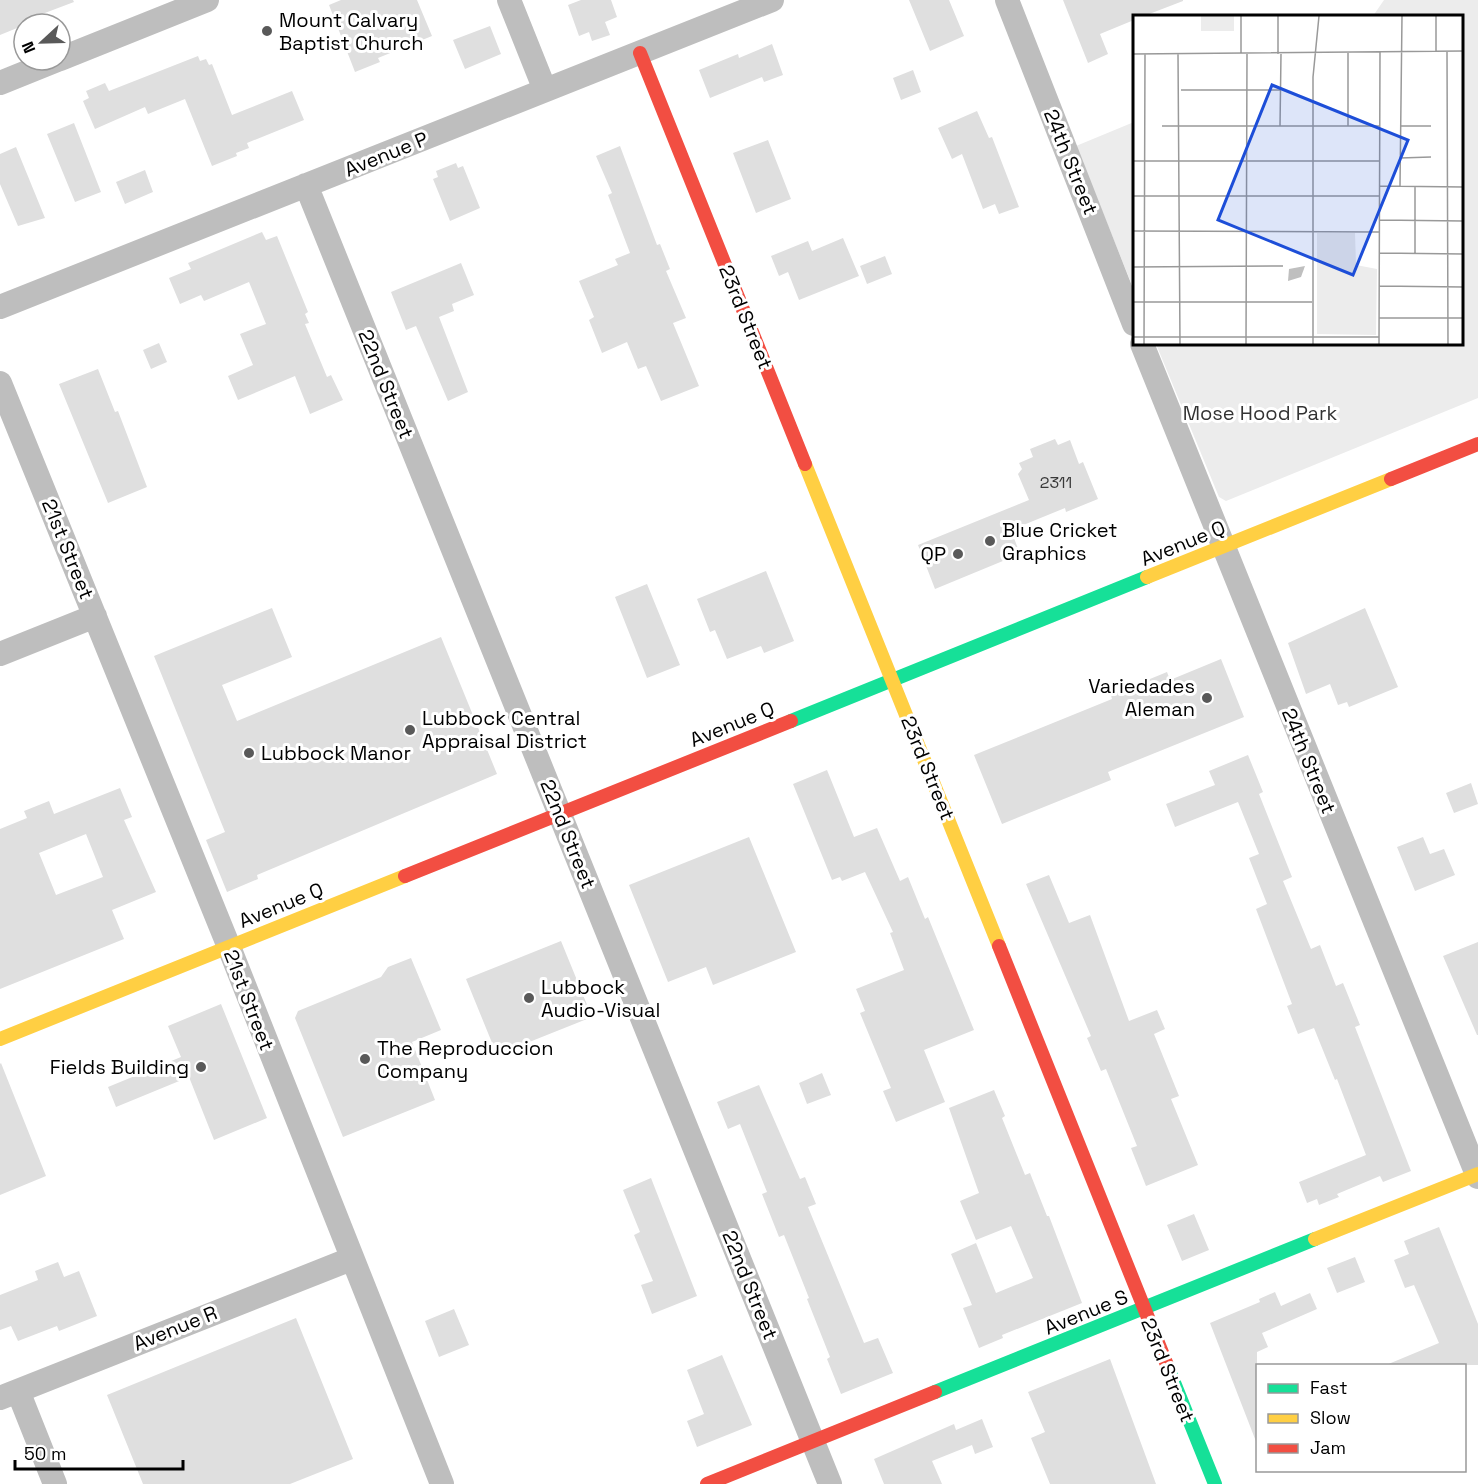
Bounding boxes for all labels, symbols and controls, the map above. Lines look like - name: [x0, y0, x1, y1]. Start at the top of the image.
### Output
- place label: Mount Calvary Baptist Church: [279, 7, 424, 56]
- north arrow: [12, 12, 72, 72]
- inset map: [1133, 15, 1463, 345]
- marker: Mount Calvary Baptist Church: [260, 24, 274, 38]
- text: N: [17, 39, 40, 56]
- street label: 24th Street: [1038, 105, 1104, 219]
- street label: Avenue P: [340, 126, 432, 182]
- street label: 23rd Street: [713, 261, 779, 373]
- street label: 22nd Street: [352, 326, 420, 442]
- park label: Mose Hood Park: [1183, 400, 1338, 426]
- house number: 2311: [1040, 472, 1072, 493]
- street label: 21st Street: [36, 495, 100, 603]
- street label: Avenue Q: [1137, 514, 1229, 572]
- place label: Blue Cricket Graphics: [1002, 517, 1117, 566]
- marker: Blue Cricket Graphics: [983, 534, 997, 548]
- place label: QP: [921, 541, 946, 567]
- marker: QP: [951, 547, 965, 561]
- place label: Variedades Aleman: [1088, 673, 1195, 722]
- marker: Variedades Aleman: [1200, 691, 1214, 705]
- street label: Avenue Q: [686, 695, 778, 753]
- street label: 24th Street: [1276, 704, 1342, 818]
- place label: Lubbock Central Appraisal District: [422, 705, 587, 754]
- street label: 23rd Street: [895, 712, 961, 824]
- marker: Lubbock Central Appraisal District: [403, 723, 417, 737]
- place label: Lubbock Manor: [261, 740, 411, 766]
- marker: Lubbock Manor: [242, 746, 256, 760]
- street label: 22nd Street: [534, 776, 602, 892]
- street label: Avenue Q: [235, 876, 327, 934]
- street label: 21st Street: [218, 946, 280, 1054]
- place label: Lubbock Audio-Visual: [541, 974, 661, 1023]
- marker: Lubbock Audio-Visual: [522, 991, 536, 1005]
- place label: The Reproduccion Company: [377, 1035, 553, 1084]
- marker: The Reproduccion Company: [358, 1052, 372, 1066]
- place label: Fields Building: [50, 1054, 189, 1080]
- marker: Fields Building: [194, 1060, 208, 1074]
- street label: 22nd Street: [716, 1227, 784, 1343]
- street label: Avenue S: [1040, 1283, 1132, 1341]
- street label: Avenue R: [129, 1299, 221, 1357]
- street label: 23rd Street: [1135, 1314, 1201, 1426]
- legend: [1256, 1364, 1466, 1472]
- text: Fast: [1310, 1376, 1347, 1399]
- text: Slow: [1310, 1406, 1351, 1429]
- scale bar: [15, 1433, 183, 1471]
- text: Jam: [1310, 1436, 1346, 1459]
- text: 50 m: [24, 1442, 66, 1465]

